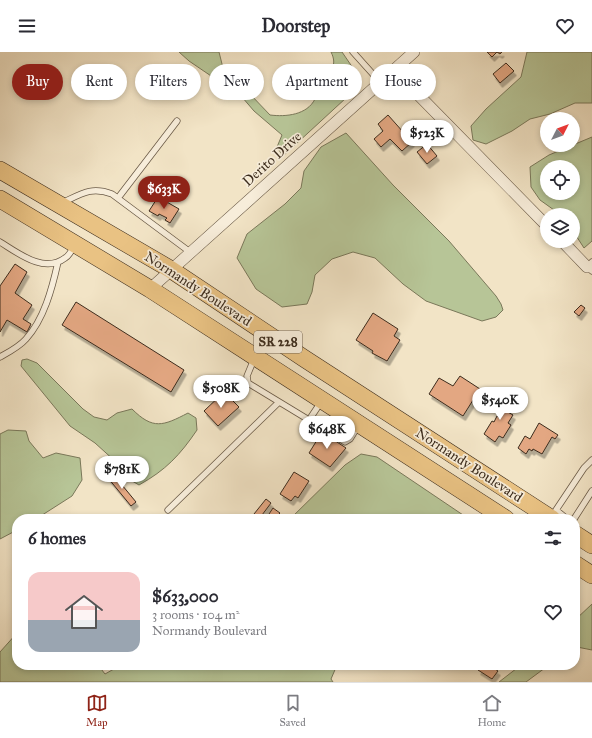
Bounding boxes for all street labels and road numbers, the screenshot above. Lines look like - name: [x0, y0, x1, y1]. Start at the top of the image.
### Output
- street label: Derito Drive: [239, 128, 305, 190]
- street label: Normandy Boulevard: [141, 248, 255, 330]
- road number: SR 228: [254, 331, 302, 353]
- street label: Normandy Boulevard: [412, 424, 526, 506]

